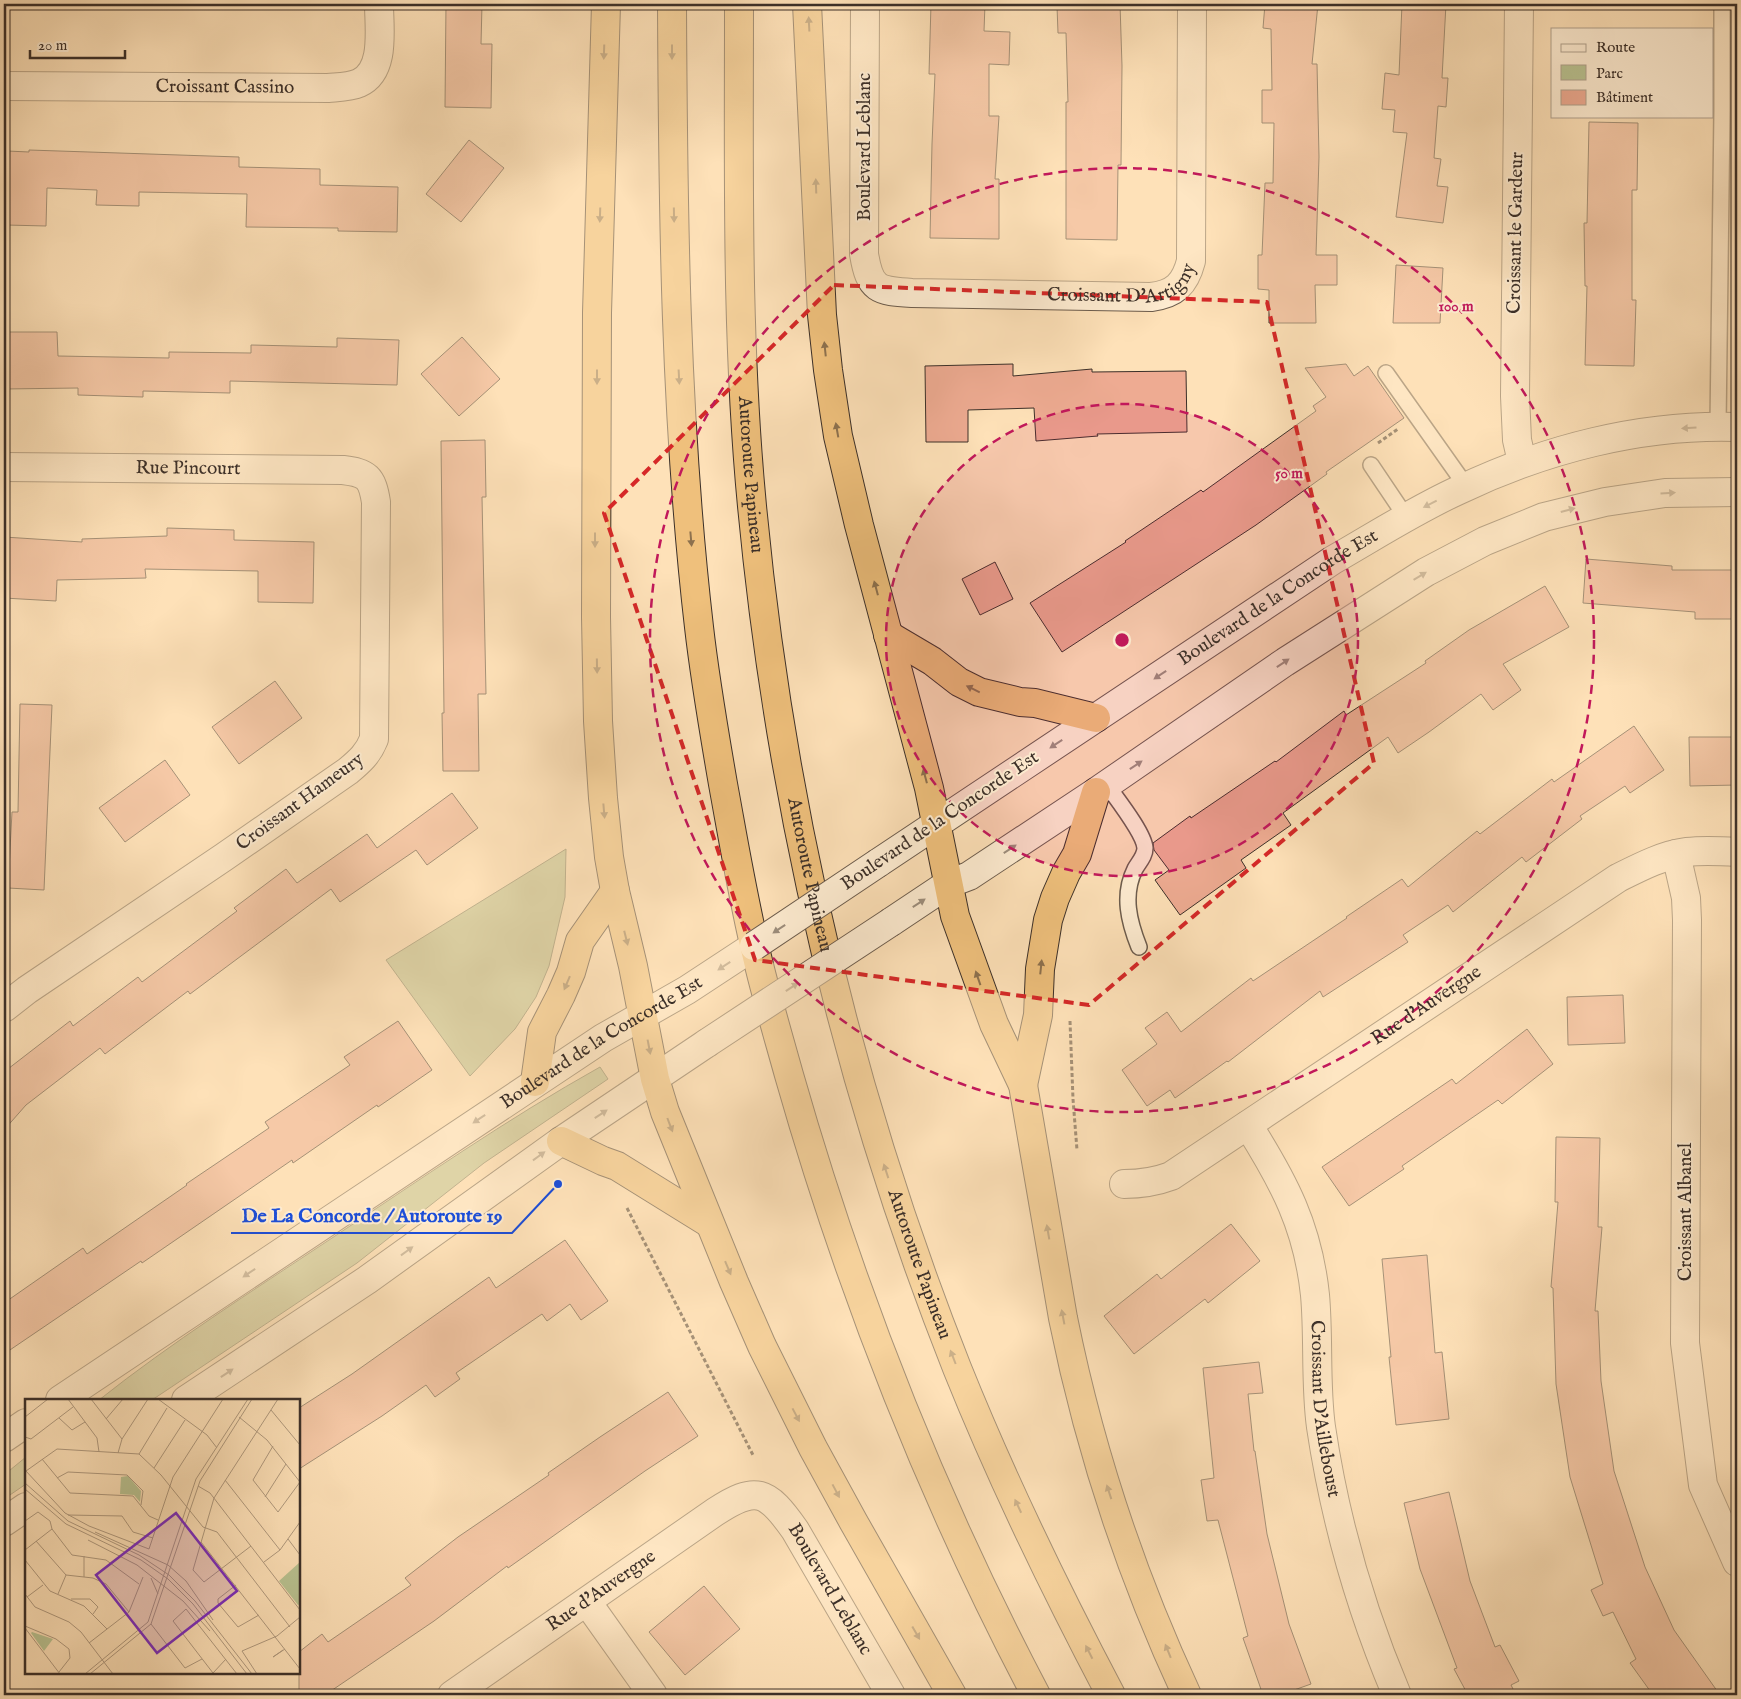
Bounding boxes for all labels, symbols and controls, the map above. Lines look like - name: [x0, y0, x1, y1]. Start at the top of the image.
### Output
- one-way arrow: [804, 16, 812, 32]
- scale bar: [30, 28, 125, 60]
- legend: [1551, 28, 1714, 118]
- text: 20 m: [38, 36, 68, 55]
- text: Route: [1596, 38, 1635, 57]
- one-way arrow: [600, 45, 608, 61]
- one-way arrow: [668, 45, 676, 61]
- text: Parc: [1596, 64, 1623, 83]
- street label: Boulevard Leblanc: [853, 73, 877, 221]
- street label: Croissant Cassino: [156, 75, 294, 100]
- text: Bâtiment: [1596, 88, 1653, 107]
- street label: Croissant le Gardeur: [1503, 152, 1529, 314]
- one-way arrow: [812, 178, 820, 194]
- one-way arrow: [596, 207, 604, 223]
- one-way arrow: [670, 207, 678, 223]
- street label: Croissant D'Artigny: [1047, 260, 1202, 310]
- text: 100 m: [1438, 297, 1474, 316]
- one-way arrow: [821, 340, 829, 356]
- one-way arrow: [593, 370, 601, 386]
- one-way arrow: [675, 370, 683, 386]
- street label: Autoroute Papineau: [732, 395, 769, 554]
- one-way arrow: [833, 421, 841, 437]
- one-way arrow: [1680, 424, 1696, 432]
- street label: Rue Pincourt: [135, 456, 241, 481]
- text: 50 m: [1275, 464, 1303, 483]
- one-way arrow: [1661, 489, 1677, 497]
- one-way arrow: [1423, 500, 1437, 508]
- one-way arrow: [1561, 506, 1576, 514]
- street label: Boulevard de la Concorde Est: [1174, 524, 1383, 672]
- one-way arrow: [591, 532, 599, 548]
- one-way arrow: [687, 532, 695, 548]
- one-way arrow: [1414, 571, 1427, 580]
- one-way arrow: [871, 580, 879, 595]
- centre of rings: [1113, 631, 1131, 649]
- one-way arrow: [593, 658, 601, 674]
- one-way arrow: [1277, 659, 1290, 668]
- one-way arrow: [1153, 670, 1167, 680]
- one-way arrow: [966, 685, 980, 693]
- one-way arrow: [1049, 740, 1062, 749]
- street label: Boulevard de la Concorde Est: [837, 746, 1044, 896]
- street label: Croissant Hameury: [231, 747, 369, 856]
- one-way arrow: [1129, 760, 1143, 770]
- one-way arrow: [921, 768, 929, 783]
- street label: Autoroute Papineau: [781, 795, 838, 955]
- one-way arrow: [600, 803, 608, 819]
- one-way arrow: [1003, 844, 1017, 854]
- one-way arrow: [913, 898, 926, 907]
- one-way arrow: [772, 924, 786, 934]
- one-way arrow: [622, 931, 630, 946]
- one-way arrow: [1037, 958, 1045, 974]
- street label: Rue d'Auvergne: [1367, 960, 1486, 1051]
- one-way arrow: [717, 961, 730, 971]
- street label: Boulevard de la Concorde Est: [496, 971, 708, 1115]
- one-way arrow: [973, 971, 981, 986]
- one-way arrow: [562, 975, 570, 990]
- one-way arrow: [785, 982, 799, 992]
- one-way arrow: [645, 1040, 653, 1055]
- one-way arrow: [595, 1109, 608, 1118]
- one-way arrow: [473, 1114, 486, 1124]
- one-way arrow: [666, 1118, 674, 1133]
- street label: Croissant Albanel: [1674, 1142, 1698, 1281]
- one-way arrow: [532, 1151, 546, 1161]
- one-way arrow: [882, 1163, 890, 1178]
- street label: Autoroute Papineau: [881, 1186, 957, 1343]
- callout: De La Concorde / Autoroute 19: [231, 1198, 512, 1233]
- text: De La Concorde / Autoroute 19: [242, 1204, 503, 1229]
- one-way arrow: [1043, 1223, 1051, 1239]
- one-way arrow: [400, 1246, 414, 1256]
- one-way arrow: [724, 1261, 732, 1275]
- one-way arrow: [243, 1268, 256, 1278]
- one-way arrow: [1058, 1309, 1066, 1325]
- street label: Croissant D'Ailleboust: [1305, 1320, 1346, 1500]
- one-way arrow: [949, 1349, 957, 1364]
- one-way arrow: [220, 1368, 233, 1378]
- inset map: [25, 1399, 300, 1674]
- one-way arrow: [792, 1408, 800, 1423]
- one-way arrow: [832, 1484, 841, 1497]
- one-way arrow: [1104, 1485, 1112, 1500]
- one-way arrow: [1014, 1499, 1022, 1513]
- street label: Boulevard Leblanc: [782, 1519, 877, 1660]
- street label: Rue d'Auvergne: [542, 1545, 661, 1637]
- one-way arrow: [911, 1626, 920, 1639]
- one-way arrow: [1163, 1644, 1171, 1658]
- one-way arrow: [1085, 1645, 1093, 1659]

